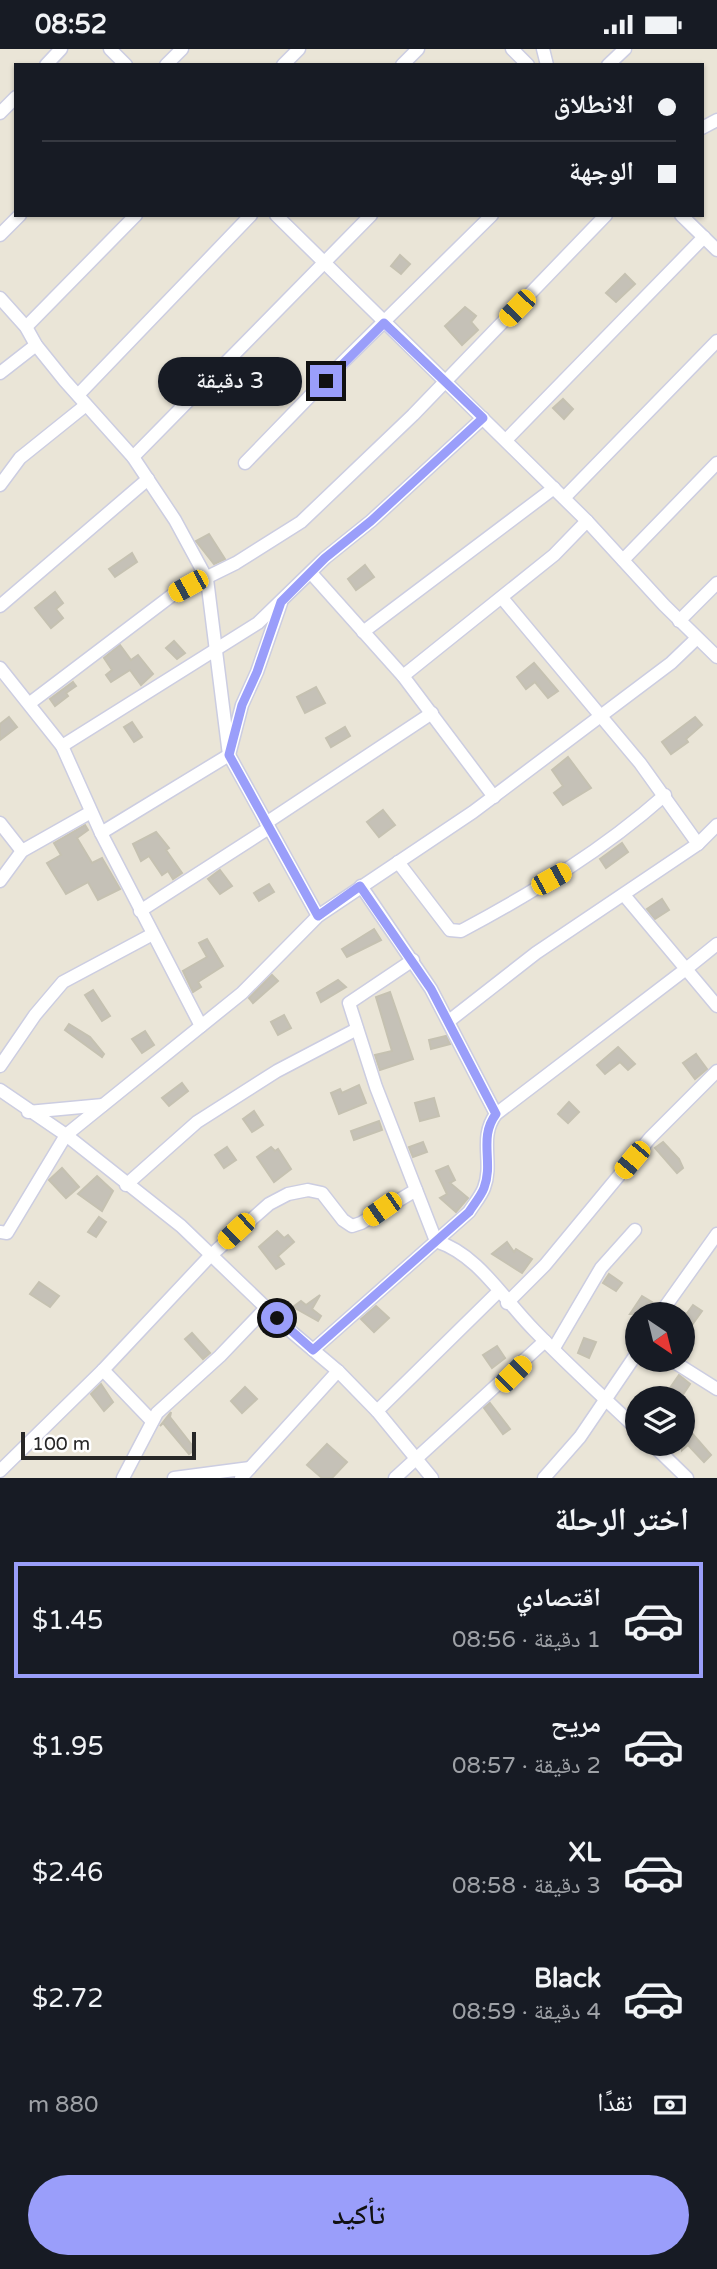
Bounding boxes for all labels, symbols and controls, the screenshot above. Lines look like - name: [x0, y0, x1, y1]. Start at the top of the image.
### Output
- text: 08:52: [35, 9, 107, 40]
- text: الانطلاق: [554, 89, 634, 120]
- text: الوجهة: [569, 156, 634, 187]
- car: [495, 286, 540, 330]
- callout: 3 دقيقة: [158, 357, 302, 405]
- route end: [310, 365, 342, 397]
- text: 3 دقيقة: [196, 367, 264, 395]
- car: [165, 567, 212, 605]
- car: [528, 860, 575, 898]
- car: [611, 1137, 654, 1183]
- car: [359, 1188, 406, 1230]
- car: [214, 1209, 259, 1253]
- route start: [261, 1302, 293, 1334]
- north arrow: [625, 1302, 695, 1372]
- map controls: [625, 1302, 695, 1456]
- car: [491, 1352, 536, 1396]
- button: layers: [625, 1386, 695, 1456]
- scale bar: [21, 1429, 196, 1461]
- text: 100 m: [32, 1433, 90, 1455]
- text: اختر الرحلة: [554, 1501, 689, 1539]
- text: اقتصادي: [516, 1582, 601, 1613]
- icon: car: [622, 1589, 685, 1652]
- text: $1.45: [32, 1605, 103, 1636]
- text: 1 دقيقة · 08:56: [452, 1626, 601, 1654]
- text: مريح: [551, 1708, 601, 1739]
- icon: car: [622, 1715, 685, 1778]
- text: $1.95: [32, 1731, 104, 1762]
- text: 2 دقيقة · 08:57: [452, 1752, 601, 1780]
- text: XL: [569, 1837, 601, 1868]
- icon: car: [622, 1841, 685, 1904]
- text: $2.46: [32, 1857, 103, 1888]
- text: 3 دقيقة · 08:58: [452, 1872, 601, 1900]
- text: Black: [534, 1963, 601, 1994]
- icon: car: [622, 1967, 685, 2030]
- text: $2.72: [32, 1983, 104, 2014]
- text: 4 دقيقة · 08:59: [452, 1998, 601, 2026]
- icon: cash: [651, 2086, 689, 2124]
- text: نقدًا: [597, 2087, 633, 2118]
- text: 880 m: [28, 2091, 98, 2119]
- button: تأكيد: [28, 2175, 689, 2255]

